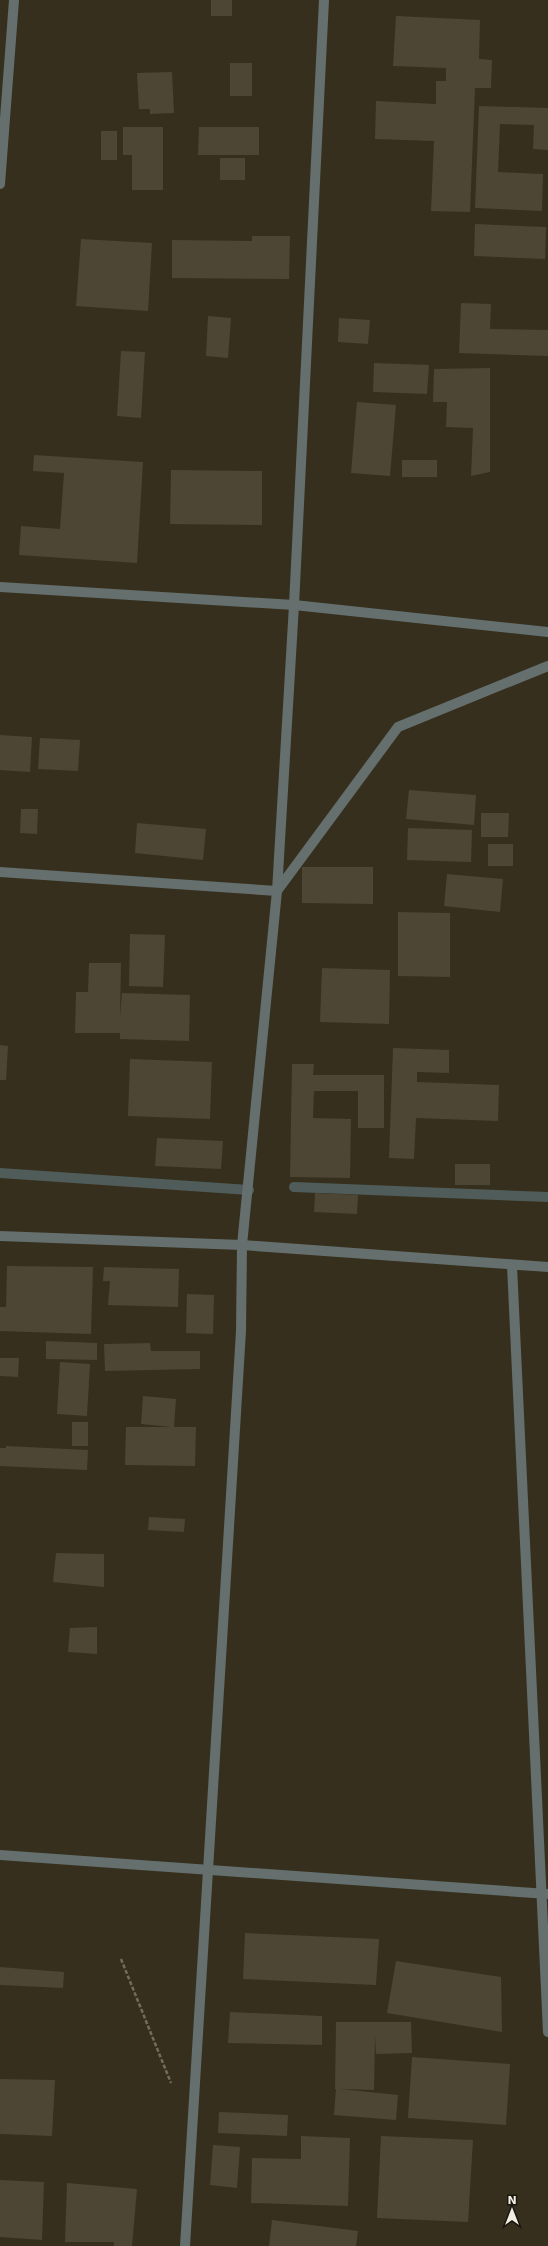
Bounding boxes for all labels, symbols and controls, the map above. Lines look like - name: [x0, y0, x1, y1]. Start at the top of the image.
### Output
- north arrow: [492, 2190, 532, 2230]
- text: N: [507, 2194, 517, 2207]

